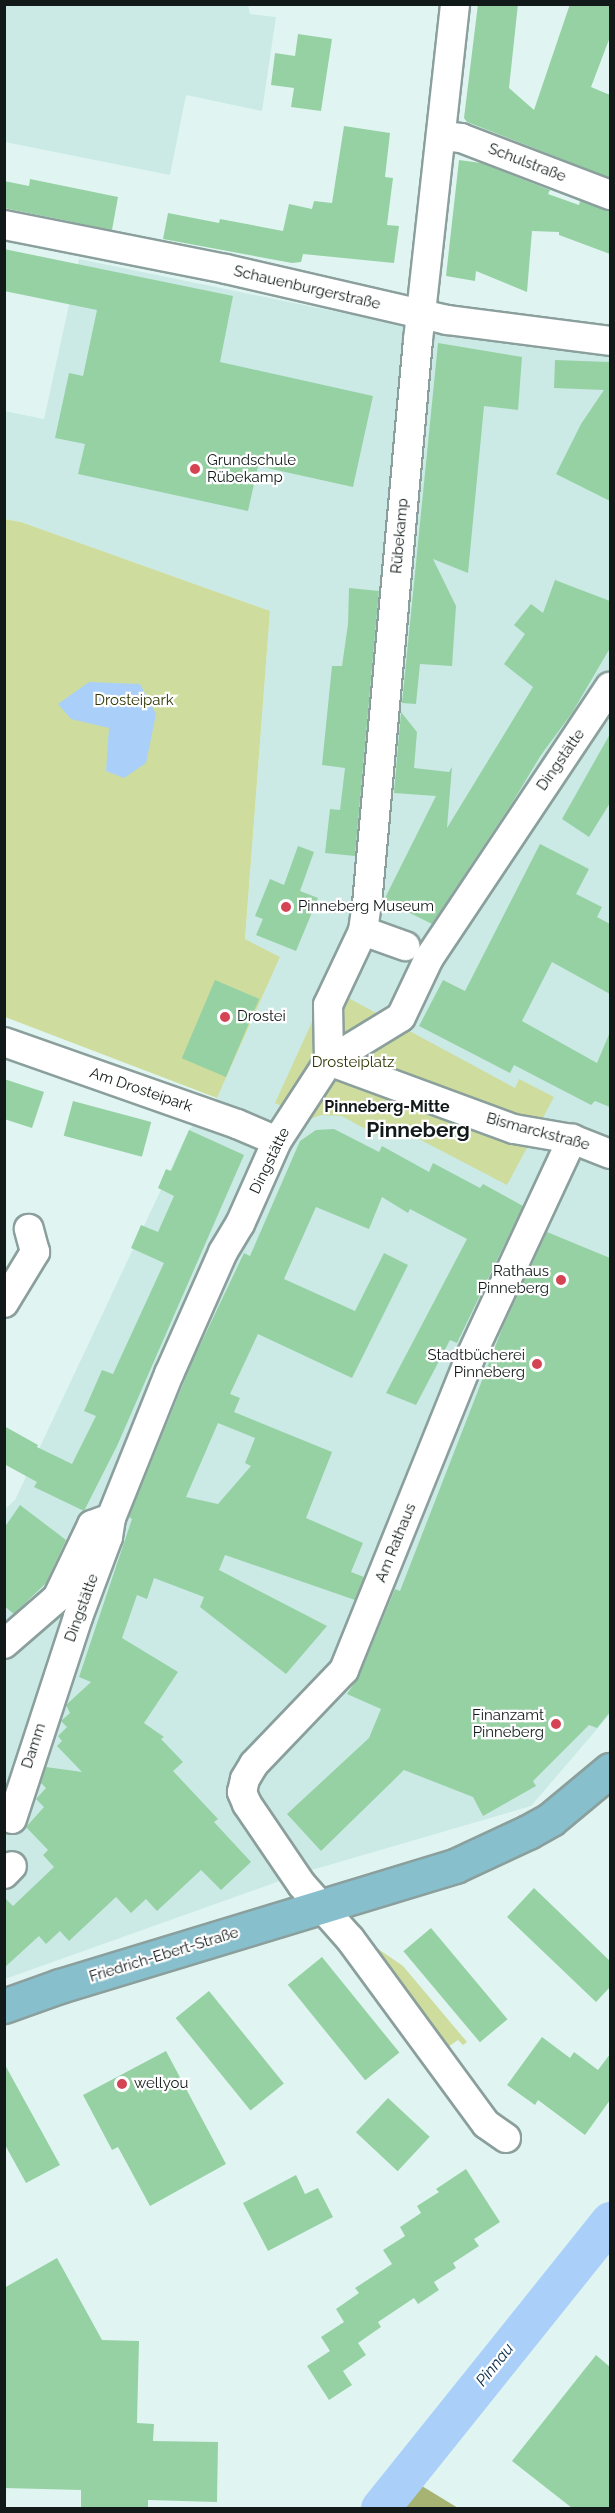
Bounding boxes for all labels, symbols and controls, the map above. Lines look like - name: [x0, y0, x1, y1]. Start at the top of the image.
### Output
- street label: Schulstraße: [486, 140, 568, 186]
- street label: Schauenburgerstraße: [232, 262, 382, 314]
- place label: Grundschule Rübekamp: [207, 451, 296, 486]
- marker: Grundschule Rübekamp: [188, 462, 202, 476]
- street label: Rübekamp: [388, 497, 412, 575]
- park label: Drosteipark: [94, 692, 174, 710]
- street label: Dingstätte: [533, 726, 589, 794]
- place label: Pinneberg Museum: [298, 898, 434, 916]
- marker: Pinneberg Museum: [279, 900, 293, 914]
- place label: Drostei: [237, 1008, 286, 1026]
- marker: Drostei: [218, 1010, 232, 1024]
- park label: Drosteiplatz: [312, 1054, 394, 1072]
- street label: Am Drosteipark: [87, 1064, 195, 1116]
- district label: Pinneberg-Mitte: [324, 1097, 450, 1117]
- street label: Bismarckstraße: [484, 1110, 592, 1154]
- district label: Pinneberg: [366, 1117, 470, 1143]
- street label: Dingstätte: [246, 1125, 294, 1197]
- place label: Rathaus Pinneberg: [478, 1262, 549, 1297]
- marker: Rathaus Pinneberg: [554, 1273, 568, 1287]
- place label: Stadtbücherei Pinneberg: [427, 1346, 525, 1381]
- marker: Stadtbücherei Pinneberg: [530, 1357, 544, 1371]
- street label: Am Rathaus: [372, 1501, 420, 1585]
- street label: Dingstätte: [61, 1572, 103, 1644]
- place label: Finanzamt Pinneberg: [472, 1706, 544, 1741]
- marker: Finanzamt Pinneberg: [549, 1717, 563, 1731]
- street label: Damm: [18, 1721, 50, 1771]
- street label: Friedrich-Ebert-Straße: [87, 1924, 241, 1986]
- place label: wellyou: [134, 2075, 188, 2093]
- marker: wellyou: [115, 2077, 129, 2091]
- water label: Pinnau: [472, 2340, 518, 2390]

